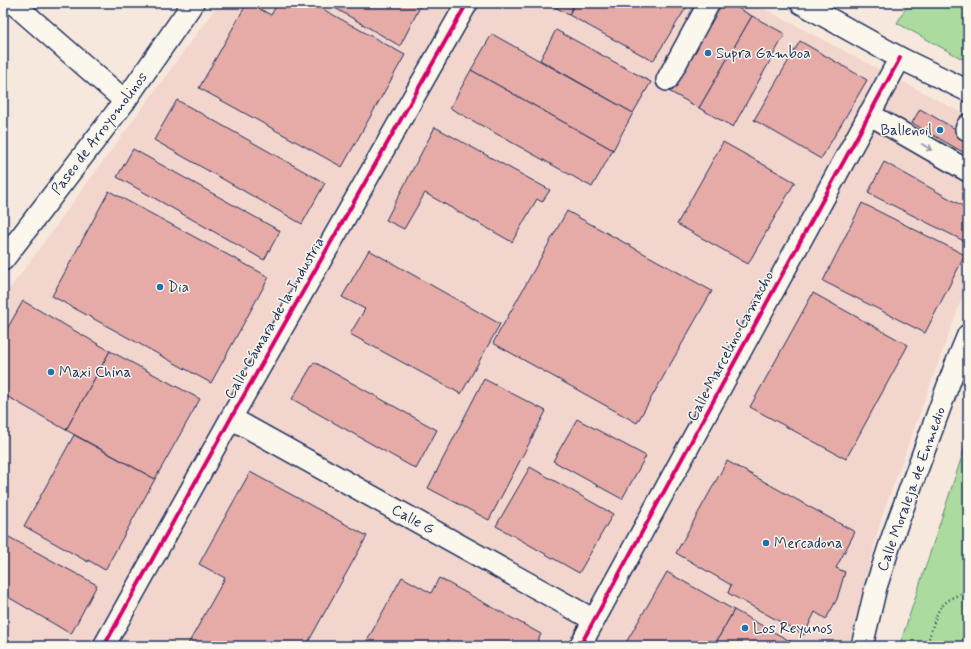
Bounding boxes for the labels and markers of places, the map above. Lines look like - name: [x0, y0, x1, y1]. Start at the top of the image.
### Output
- place label: Supra Gamboa: [716, 44, 811, 64]
- marker: Supra Gamboa: [703, 48, 713, 58]
- place label: Ballenoil: [881, 121, 932, 141]
- marker: Ballenoil: [935, 125, 945, 135]
- place label: Dia: [168, 278, 189, 298]
- marker: Dia: [155, 282, 165, 292]
- place label: Maxi China: [59, 363, 132, 383]
- marker: Maxi China: [46, 367, 56, 377]
- place label: Mercadona: [774, 534, 843, 554]
- marker: Mercadona: [761, 538, 771, 548]
- place label: Los Reyunos: [753, 619, 833, 639]
- marker: Los Reyunos: [740, 623, 750, 633]

